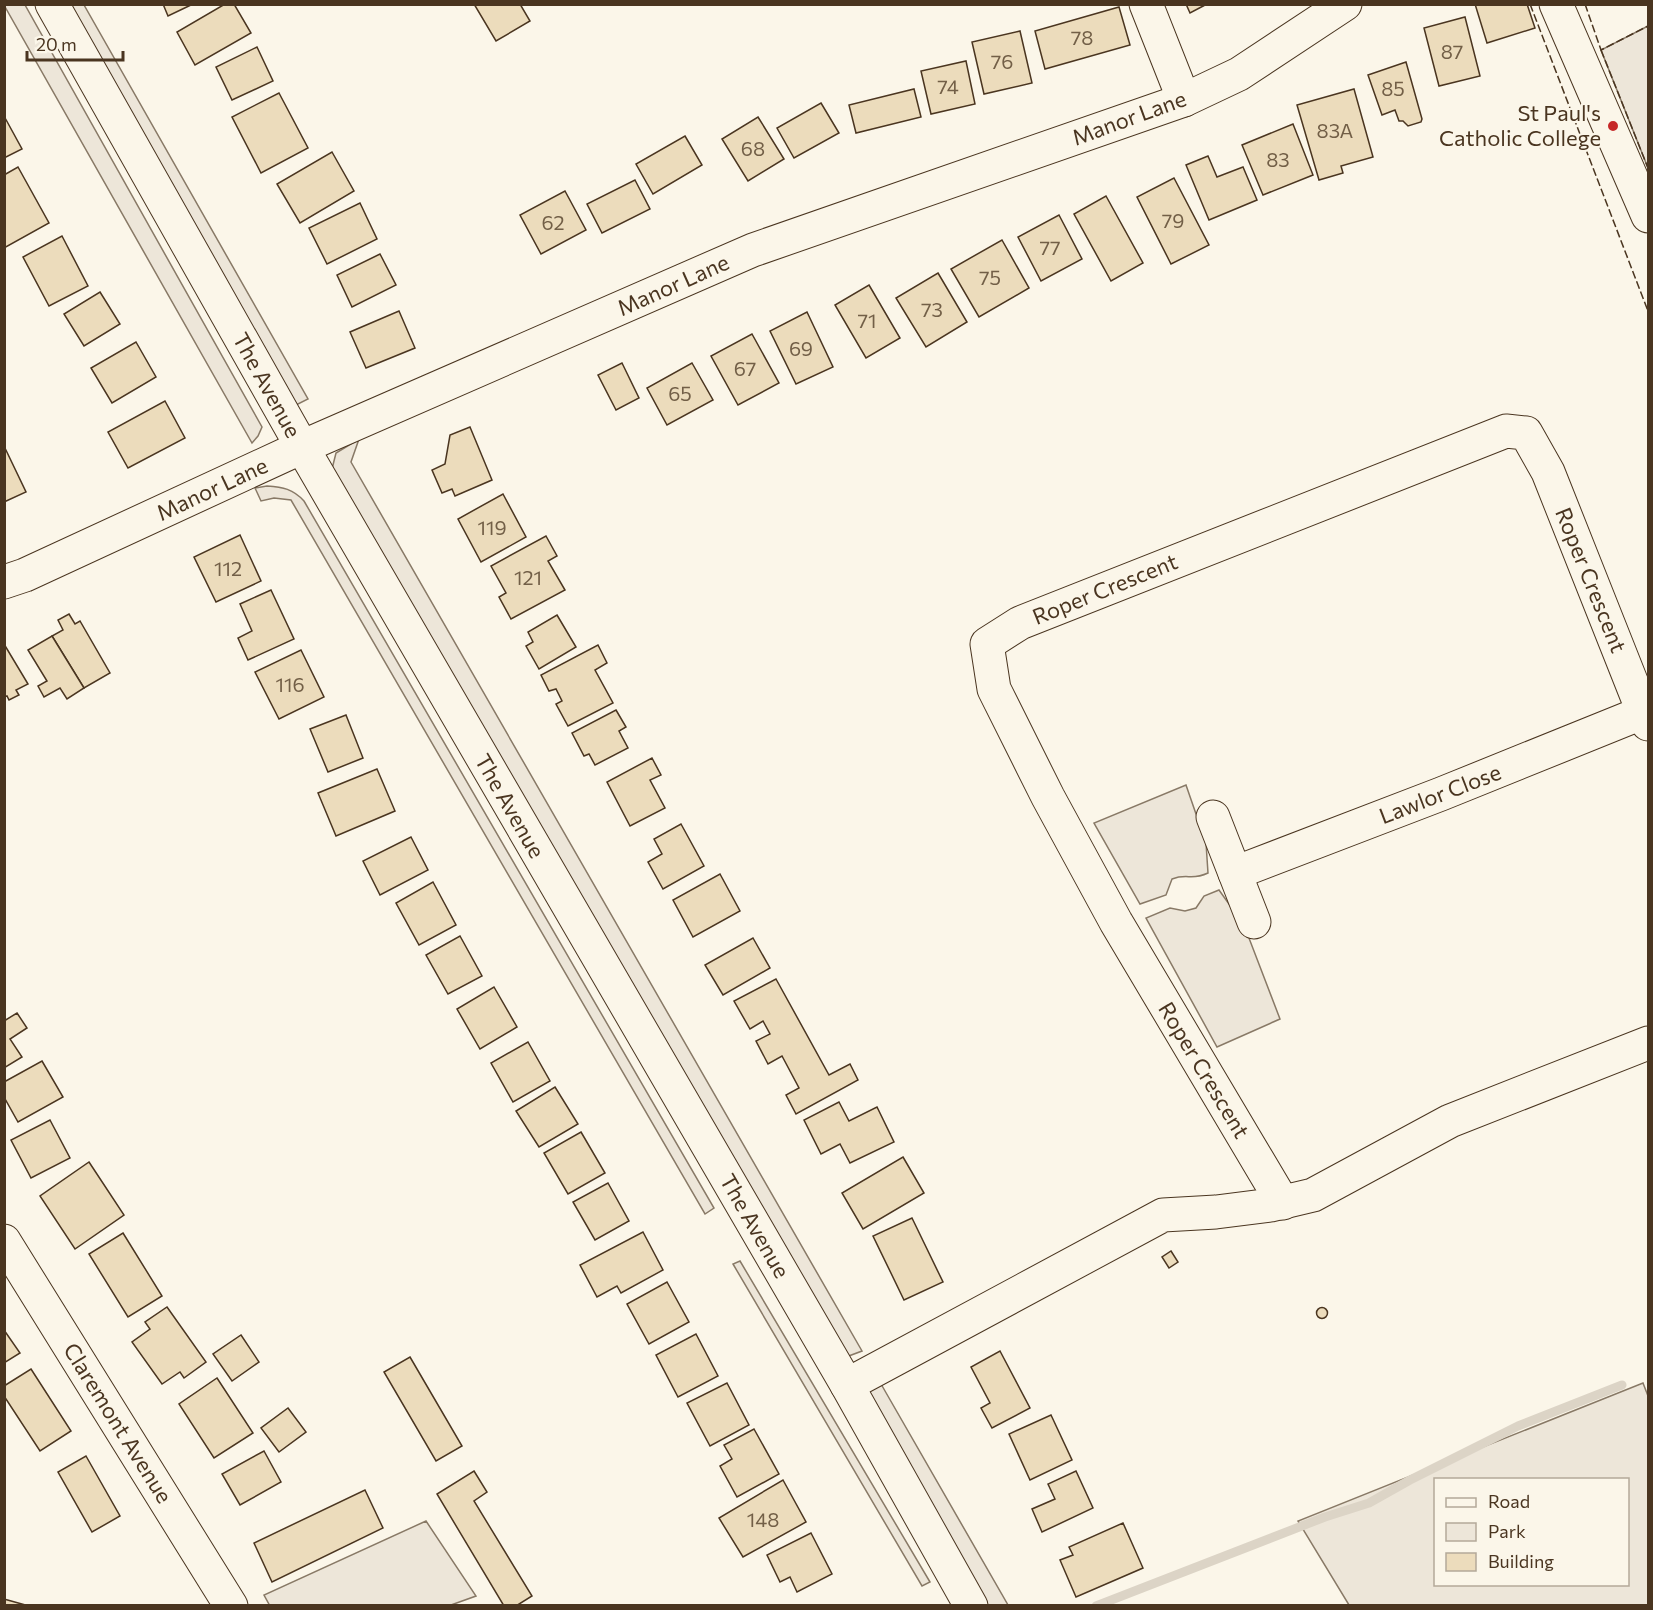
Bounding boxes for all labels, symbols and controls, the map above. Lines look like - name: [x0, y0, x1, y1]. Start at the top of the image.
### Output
- scale bar: [27, 24, 123, 62]
- house number: 78: [1071, 25, 1093, 49]
- text: 20 m: [36, 33, 77, 55]
- house number: 87: [1441, 39, 1463, 63]
- house number: 76: [991, 49, 1013, 73]
- house number: 74: [937, 74, 959, 98]
- house number: 85: [1381, 76, 1405, 100]
- street label: Manor Lane: [1068, 84, 1190, 151]
- place label: St Paul's Catholic College: [1439, 99, 1601, 151]
- house number: 83A: [1317, 118, 1354, 142]
- marker: St Paul's Catholic College: [1606, 119, 1620, 133]
- house number: 68: [741, 136, 765, 160]
- house number: 83: [1266, 147, 1290, 171]
- house number: 79: [1162, 208, 1184, 232]
- house number: 62: [541, 210, 565, 234]
- house number: 77: [1039, 235, 1061, 259]
- street label: Manor Lane: [613, 248, 733, 321]
- house number: 75: [979, 265, 1001, 289]
- house number: 73: [921, 297, 943, 321]
- house number: 71: [857, 308, 877, 332]
- street label: The Avenue: [228, 328, 307, 442]
- house number: 69: [789, 336, 813, 360]
- house number: 67: [734, 356, 756, 380]
- house number: 65: [668, 381, 692, 405]
- street label: Manor Lane: [152, 451, 272, 526]
- street label: Roper Crescent: [1550, 503, 1633, 656]
- house number: 119: [477, 515, 507, 539]
- street label: Roper Crescent: [1028, 547, 1181, 630]
- house number: 112: [214, 556, 242, 580]
- house number: 121: [514, 565, 542, 589]
- house number: 116: [275, 672, 305, 696]
- street label: The Avenue: [470, 749, 551, 863]
- street label: Lawlor Close: [1375, 758, 1505, 829]
- street label: Roper Crescent: [1153, 997, 1256, 1143]
- street label: The Avenue: [715, 1169, 796, 1283]
- street label: Claremont Avenue: [58, 1338, 179, 1508]
- legend: [1434, 1478, 1629, 1586]
- text: Road: [1488, 1490, 1530, 1512]
- house number: 148: [747, 1507, 779, 1531]
- text: Park: [1488, 1520, 1526, 1542]
- text: Building: [1488, 1550, 1554, 1572]

